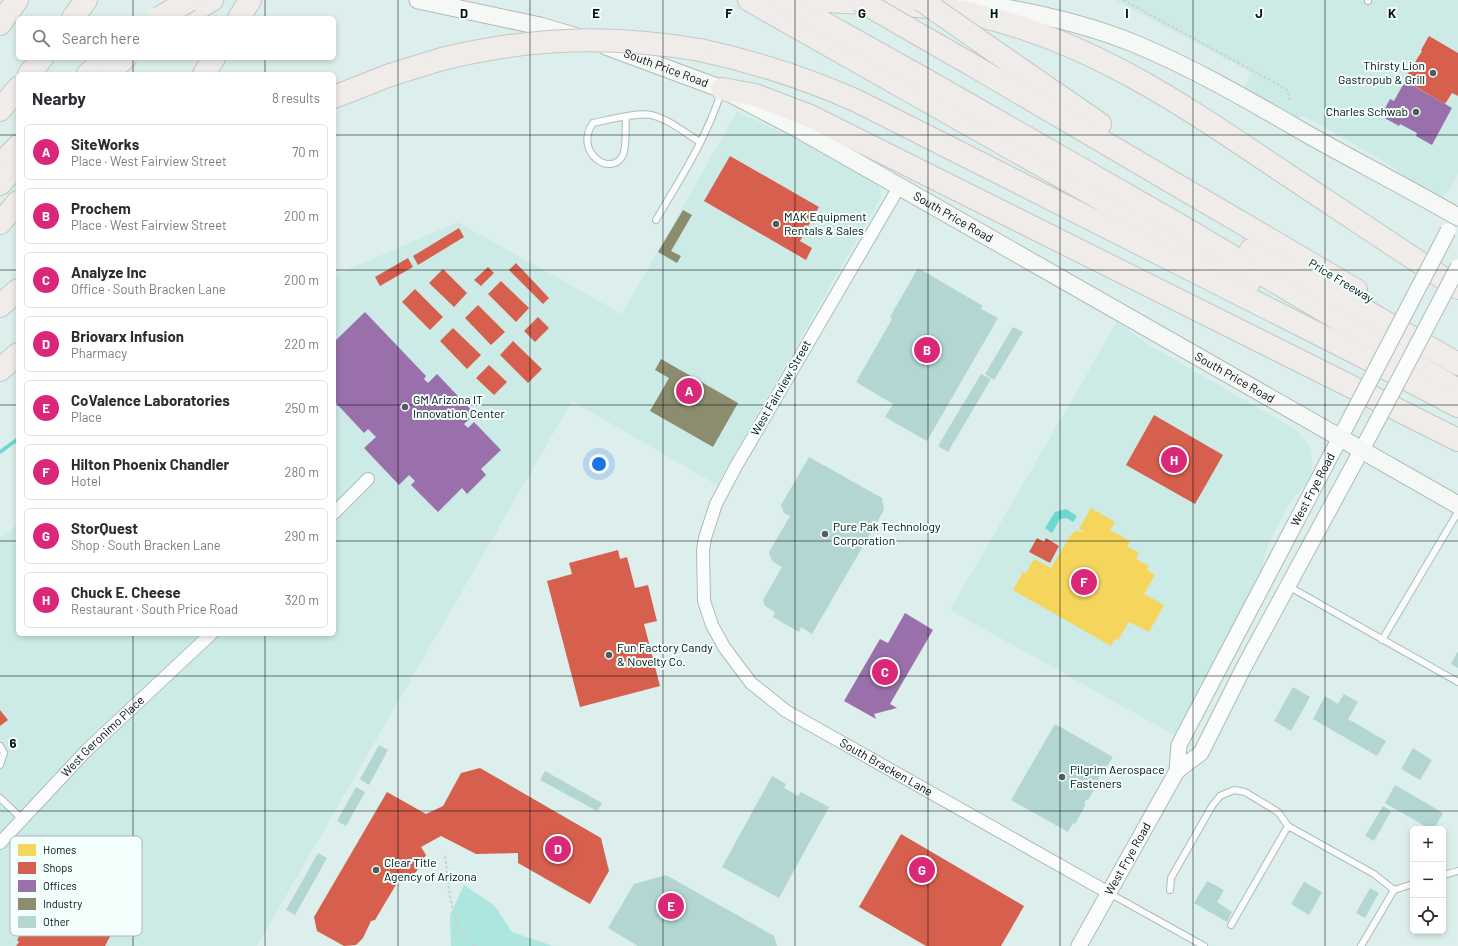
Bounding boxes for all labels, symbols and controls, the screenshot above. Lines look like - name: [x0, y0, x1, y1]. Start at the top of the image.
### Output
- text: D: [460, 5, 468, 21]
- text: E: [592, 5, 600, 21]
- text: F: [725, 5, 733, 21]
- text: G: [858, 5, 866, 21]
- text: H: [990, 5, 998, 21]
- text: I: [1125, 5, 1129, 21]
- text: J: [1255, 5, 1263, 21]
- text: K: [1388, 5, 1396, 21]
- search box: [16, 16, 336, 60]
- icon: search: [30, 27, 52, 49]
- text: Search here: [62, 29, 140, 47]
- street label: South Price Road: [622, 45, 711, 89]
- place label: Thirsty Lion Gastropub & Grill: [1338, 58, 1425, 86]
- marker: Thirsty Lion Gastropub & Grill: [1428, 68, 1438, 78]
- text: Nearby: [32, 88, 86, 108]
- text: 8 results: [272, 90, 320, 106]
- place label: Charles Schwab: [1326, 104, 1408, 118]
- marker: Charles Schwab: [1411, 107, 1421, 117]
- text: SiteWorks: [71, 135, 139, 153]
- text: A: [42, 144, 50, 160]
- text: 70 m: [292, 144, 319, 160]
- text: Place · West Fairview Street: [71, 153, 227, 169]
- street label: South Price Road: [911, 188, 996, 244]
- text: Prochem: [71, 199, 131, 217]
- text: B: [42, 208, 50, 224]
- text: 200 m: [284, 208, 319, 224]
- place label: MAK Equipment Rentals & Sales: [784, 209, 867, 237]
- text: Place · West Fairview Street: [71, 217, 227, 233]
- marker: MAK Equipment Rentals & Sales: [771, 219, 781, 229]
- street label: Price Freeway: [1307, 255, 1377, 305]
- text: Analyze Inc: [71, 263, 147, 281]
- text: C: [42, 272, 50, 288]
- text: 200 m: [284, 272, 319, 288]
- text: Office · South Bracken Lane: [71, 281, 226, 297]
- text: Briovarx Infusion: [71, 327, 184, 345]
- pin: B: [914, 335, 940, 365]
- text: D: [42, 336, 50, 352]
- text: 220 m: [284, 336, 319, 352]
- street label: West Fairview Street: [747, 337, 813, 438]
- text: Pharmacy: [71, 345, 127, 361]
- street label: South Price Road: [1193, 349, 1277, 405]
- pin: A: [676, 376, 702, 406]
- text: CoValence Laboratories: [71, 391, 230, 409]
- place label: GM Arizona IT Innovation Center: [413, 392, 505, 420]
- text: E: [42, 400, 50, 416]
- text: 250 m: [285, 400, 319, 416]
- marker: GM Arizona IT Innovation Center: [400, 402, 410, 412]
- text: Place: [71, 409, 102, 425]
- pin: H: [1161, 445, 1187, 475]
- street label: West Frye Road: [1287, 450, 1337, 528]
- your location: [589, 454, 609, 474]
- text: Hilton Phoenix Chandler: [71, 455, 229, 473]
- text: F: [42, 464, 50, 480]
- text: 280 m: [285, 464, 319, 480]
- text: Hotel: [71, 473, 101, 489]
- text: StorQuest: [71, 519, 138, 537]
- place label: Pure Pak Technology Corporation: [833, 519, 941, 547]
- text: G: [42, 528, 50, 544]
- text: 290 m: [285, 528, 319, 544]
- marker: Pure Pak Technology Corporation: [820, 529, 830, 539]
- text: Shop · South Bracken Lane: [71, 537, 221, 553]
- pin: F: [1071, 567, 1097, 597]
- text: Chuck E. Cheese: [71, 583, 181, 601]
- text: H: [42, 592, 50, 608]
- text: 320 m: [285, 592, 319, 608]
- text: Restaurant · South Price Road: [71, 601, 238, 617]
- place label: Fun Factory Candy & Novelty Co.: [617, 640, 713, 668]
- marker: Fun Factory Candy & Novelty Co.: [604, 650, 614, 660]
- pin: C: [872, 657, 898, 687]
- street label: West Geronimo Place: [58, 692, 146, 779]
- text: 6: [10, 735, 17, 751]
- street label: South Bracken Lane: [838, 735, 935, 798]
- place label: Pilgrim Aerospace Fasteners: [1070, 762, 1165, 790]
- marker: Pilgrim Aerospace Fasteners: [1057, 772, 1067, 782]
- street label: West Frye Road: [1101, 820, 1153, 897]
- map controls: [1410, 826, 1446, 934]
- button: +: [1410, 826, 1446, 862]
- pin: D: [545, 834, 571, 864]
- legend: [10, 836, 142, 936]
- text: Homes: [43, 843, 76, 856]
- place label: Clear Title Agency of Arizona: [384, 855, 477, 883]
- pin: G: [909, 855, 935, 885]
- text: Shops: [43, 861, 73, 874]
- button: −: [1410, 862, 1446, 898]
- marker: Clear Title Agency of Arizona: [371, 865, 381, 875]
- text: Offices: [43, 879, 77, 892]
- pin: E: [658, 891, 684, 921]
- text: Industry: [43, 897, 82, 910]
- button: locate: [1410, 898, 1446, 934]
- text: Other: [43, 915, 70, 928]

